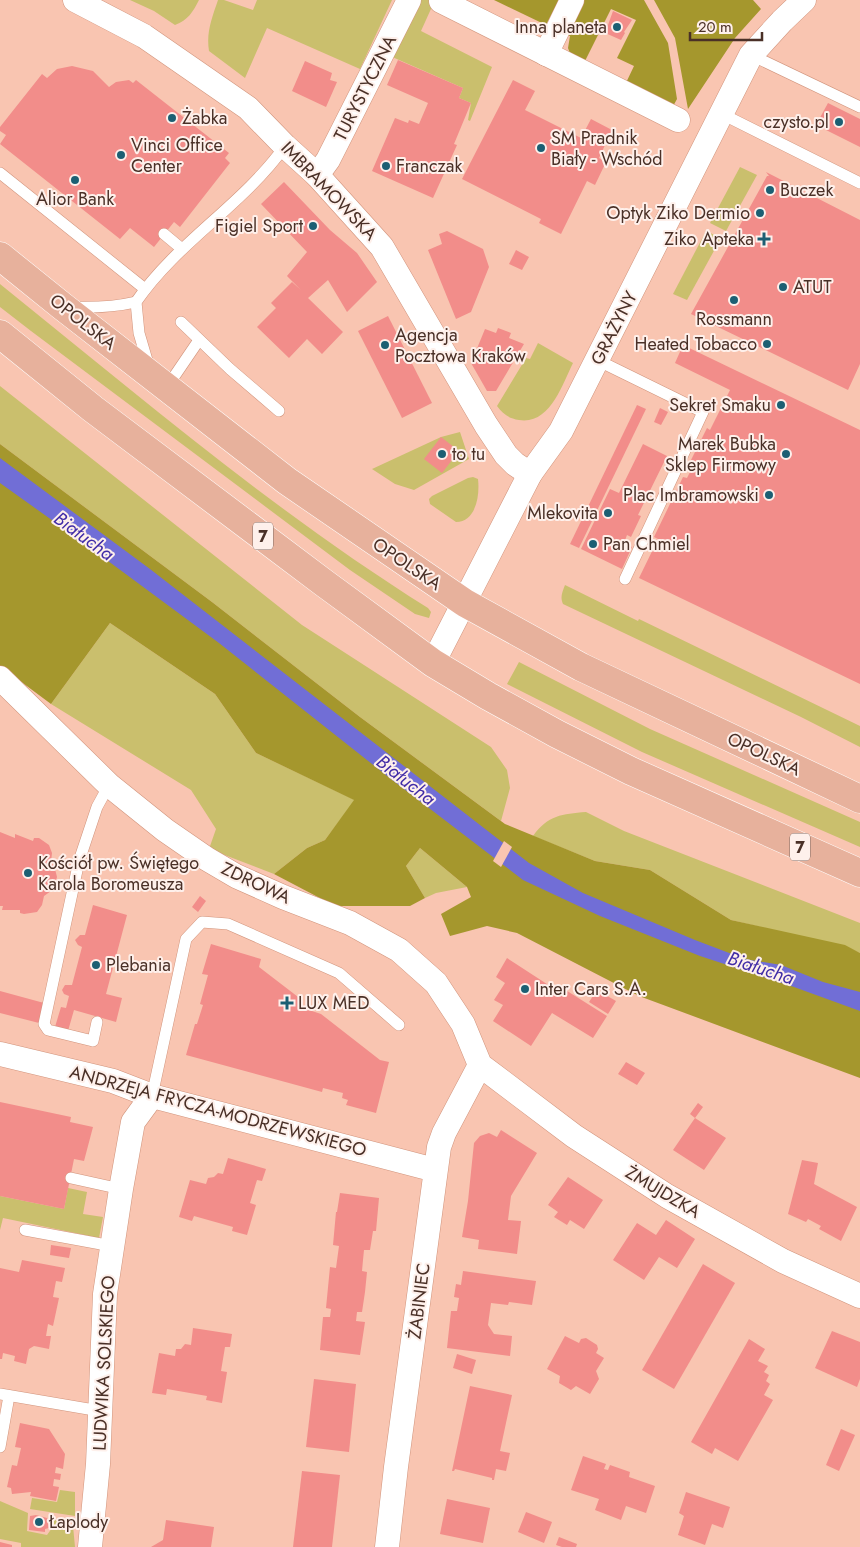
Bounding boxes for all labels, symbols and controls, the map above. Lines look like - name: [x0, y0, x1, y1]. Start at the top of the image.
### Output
- scale bar: [690, 10, 762, 42]
- place label: Inna planeta: [515, 14, 607, 40]
- text: 20 m: [698, 16, 732, 38]
- marker: Inna planeta: [611, 21, 623, 33]
- street label: TURYSTYCZNA: [327, 31, 403, 145]
- place label: Żabka: [182, 105, 227, 131]
- place label: czysto.pl: [764, 109, 829, 135]
- marker: Żabka: [166, 112, 178, 124]
- marker: czysto.pl: [833, 116, 845, 128]
- place label: SM Pradnik Biały - Wschód: [551, 125, 662, 172]
- place label: Vinci Office Center: [131, 132, 223, 179]
- street label: IMBRAMOWSKA: [275, 136, 383, 247]
- marker: SM Pradnik Biały - Wschód: [535, 142, 547, 154]
- marker: Vinci Office Center: [115, 149, 127, 161]
- place label: Franczak: [396, 153, 462, 179]
- marker: Franczak: [380, 160, 392, 172]
- marker: Alior Bank: [69, 174, 81, 186]
- place label: Buczek: [780, 177, 833, 203]
- marker: Buczek: [764, 184, 776, 196]
- place label: Alior Bank: [36, 186, 114, 212]
- place label: Optyk Ziko Dermio: [606, 200, 750, 226]
- marker: Optyk Ziko Dermio: [754, 207, 766, 219]
- place label: Figiel Sport: [215, 213, 304, 239]
- marker: Figiel Sport: [307, 220, 319, 232]
- place label: Ziko Apteka: [664, 226, 754, 252]
- marker: Ziko Apteka: [758, 233, 770, 245]
- place label: ATUT: [793, 274, 832, 300]
- marker: ATUT: [777, 281, 789, 293]
- street label: GRAŻYNY: [584, 286, 644, 369]
- street label: OPOLSKA: [44, 288, 122, 356]
- marker: Rossmann: [728, 294, 740, 306]
- place label: Rossmann: [696, 306, 772, 332]
- place label: Agencja Pocztowa Kraków: [395, 322, 526, 369]
- place label: Heated Tobacco: [635, 331, 757, 357]
- marker: Heated Tobacco: [761, 338, 773, 350]
- marker: Agencja Pocztowa Kraków: [379, 339, 391, 351]
- place label: Sekret Smaku: [669, 392, 771, 418]
- marker: Sekret Smaku: [775, 399, 787, 411]
- place label: Marek Bubka Sklep Firmowy: [665, 431, 776, 478]
- place label: to tu: [452, 441, 485, 467]
- marker: to tu: [436, 448, 448, 460]
- marker: Marek Bubka Sklep Firmowy: [780, 448, 792, 460]
- place label: Plac Imbramowski: [623, 482, 759, 508]
- marker: Plac Imbramowski: [763, 489, 775, 501]
- place label: Mlekovita: [527, 500, 598, 526]
- water label: Białucha: [48, 505, 120, 567]
- marker: Mlekovita: [602, 507, 614, 519]
- road number: 7: [253, 522, 273, 550]
- street label: OPOLSKA: [367, 531, 447, 597]
- place label: Pan Chmiel: [603, 531, 690, 557]
- marker: Pan Chmiel: [587, 538, 599, 550]
- street label: OPOLSKA: [723, 726, 805, 782]
- water label: Białucha: [371, 748, 442, 812]
- road number: 7: [790, 834, 810, 860]
- place label: Kościół pw. Świętego Karola Boromeusza: [38, 850, 199, 897]
- street label: ZDROWA: [217, 856, 295, 910]
- marker: Kościół pw. Świętego Karola Boromeusza: [22, 867, 34, 879]
- water label: Białucha: [724, 945, 798, 992]
- place label: Plebania: [106, 952, 171, 978]
- marker: Plebania: [90, 959, 102, 971]
- place label: Inter Cars S.A.: [535, 976, 647, 1002]
- marker: Inter Cars S.A.: [519, 983, 531, 995]
- place label: LUX MED: [298, 990, 369, 1016]
- marker: LUX MED: [280, 996, 294, 1010]
- street label: ANDRZEJA FRYCZA-MODRZEWSKIEGO: [67, 1059, 369, 1163]
- street label: ŻMUJDZKA: [620, 1159, 706, 1225]
- street label: ŻABINIEC: [401, 1261, 437, 1341]
- street label: LUDWIKA SOLSKIEGO: [86, 1275, 122, 1451]
- place label: Łaplody: [48, 1509, 108, 1535]
- marker: Łaplody: [33, 1516, 45, 1528]

